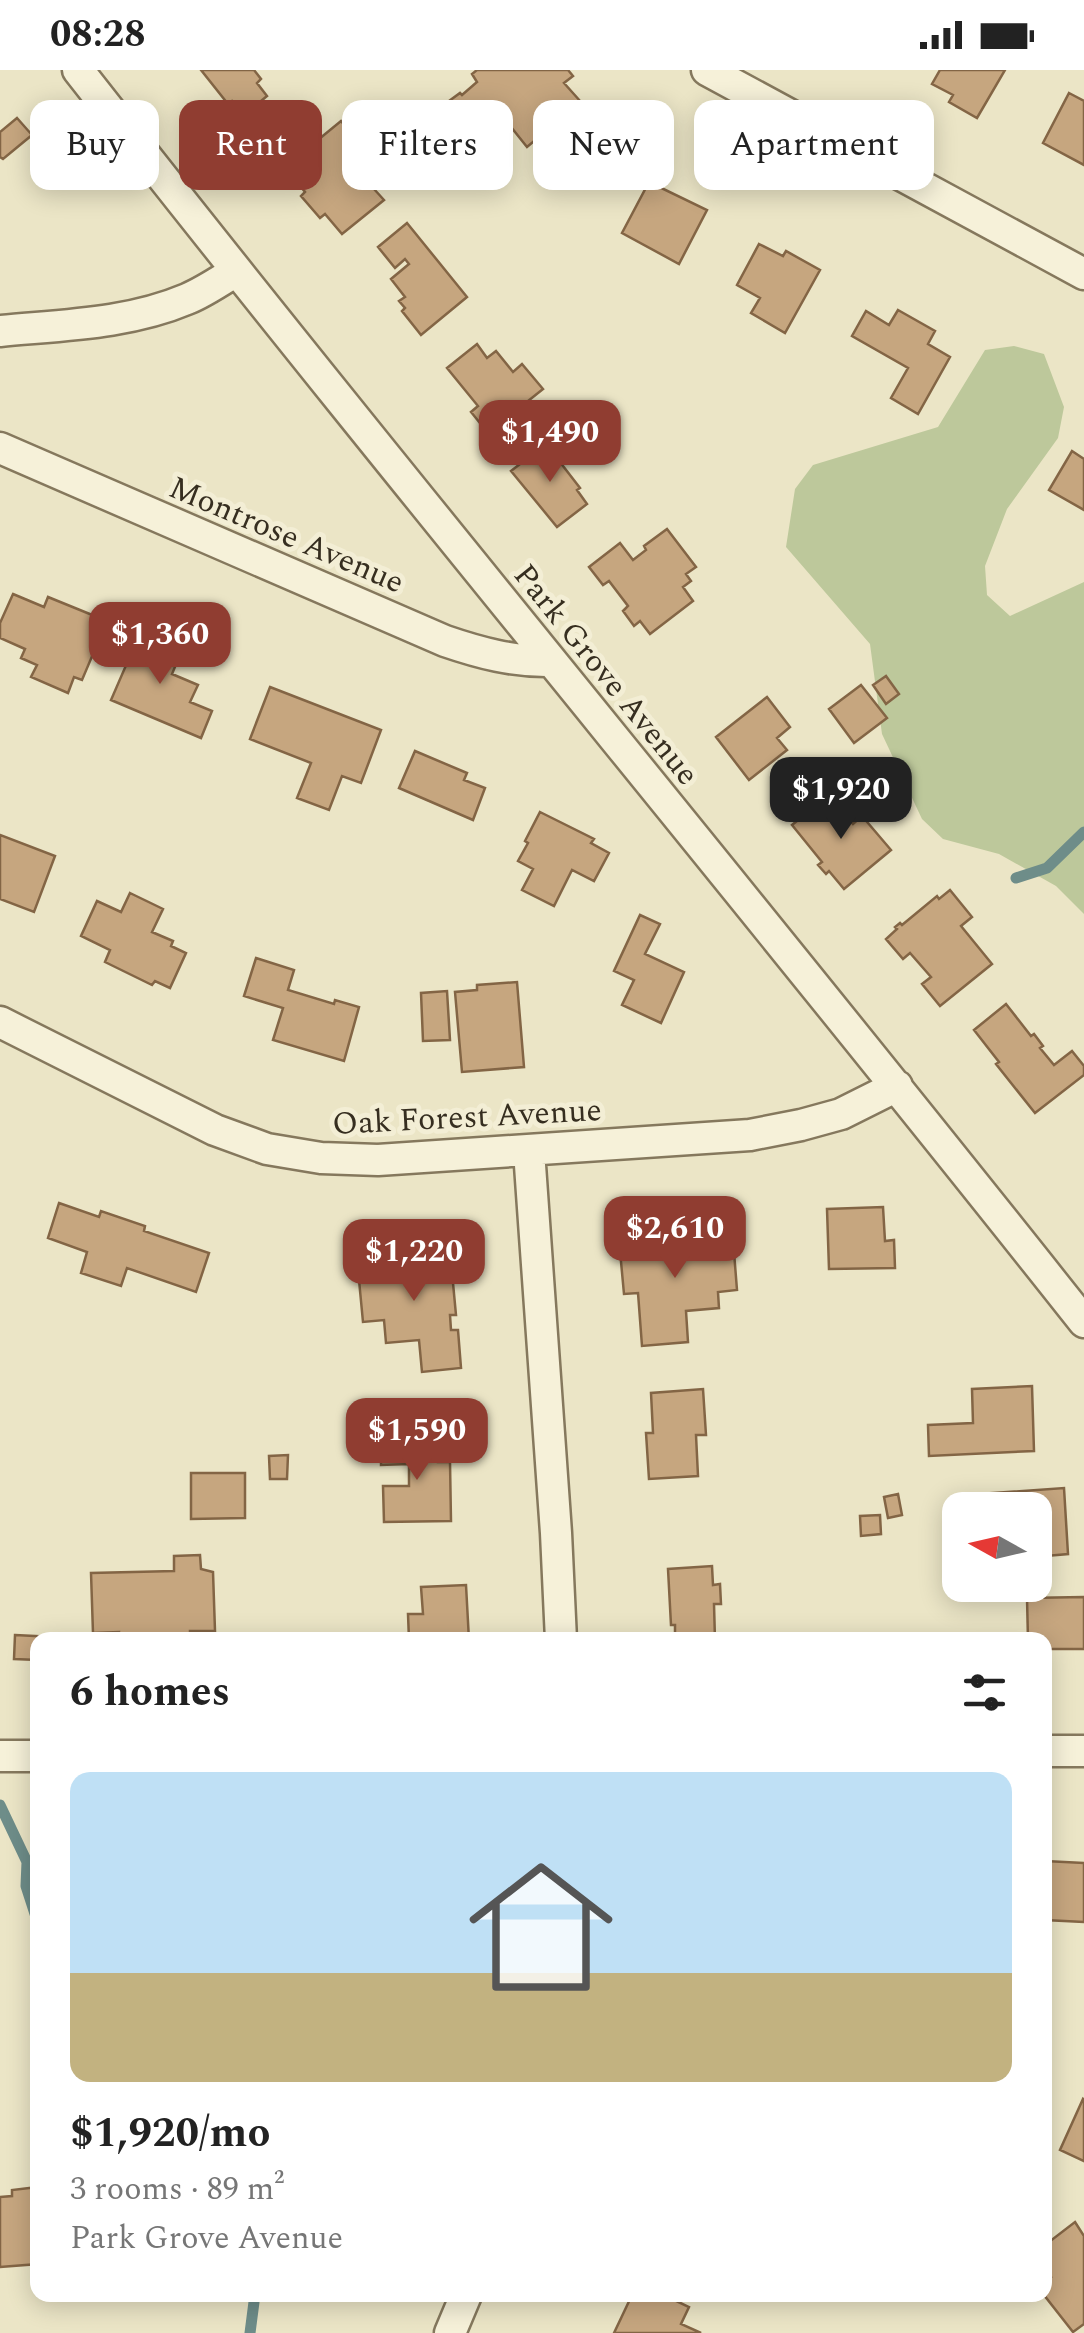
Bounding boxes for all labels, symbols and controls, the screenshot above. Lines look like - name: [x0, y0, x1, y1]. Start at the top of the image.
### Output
- text: 08:28: [50, 6, 145, 64]
- chip: Buy: [30, 100, 159, 190]
- chip: Rent: [179, 100, 322, 190]
- chip: Filters: [342, 100, 513, 190]
- chip: New: [533, 100, 674, 190]
- chip: Apartment: [694, 100, 934, 190]
- pin: $1,490: [469, 400, 631, 485]
- text: $1,490: [501, 408, 599, 457]
- street label: Montrose Avenue: [161, 464, 412, 607]
- street label: Park Grove Avenue: [501, 553, 711, 796]
- pin: $1,360: [79, 602, 241, 687]
- text: $1,360: [111, 610, 209, 659]
- pin: $1,920: [760, 757, 922, 842]
- text: $1,920: [792, 765, 890, 814]
- street label: Oak Forest Avenue: [331, 1086, 603, 1149]
- pin: $2,610: [594, 1196, 756, 1281]
- text: $2,610: [626, 1204, 724, 1253]
- pin: $1,220: [333, 1219, 495, 1304]
- text: $1,220: [365, 1227, 463, 1276]
- pin: $1,590: [336, 1398, 498, 1483]
- text: $1,590: [368, 1406, 466, 1455]
- north arrow: [942, 1492, 1052, 1602]
- map controls: [942, 1492, 1052, 1602]
- text: 6 homes: [70, 1661, 230, 1724]
- icon: filters: [957, 1665, 1012, 1720]
- icon: home: [451, 1837, 631, 2017]
- text: $1,920/mo: [70, 2102, 270, 2165]
- text: 3 rooms · 89 m²: [70, 2165, 284, 2214]
- text: Park Grove Avenue: [70, 2214, 343, 2263]

